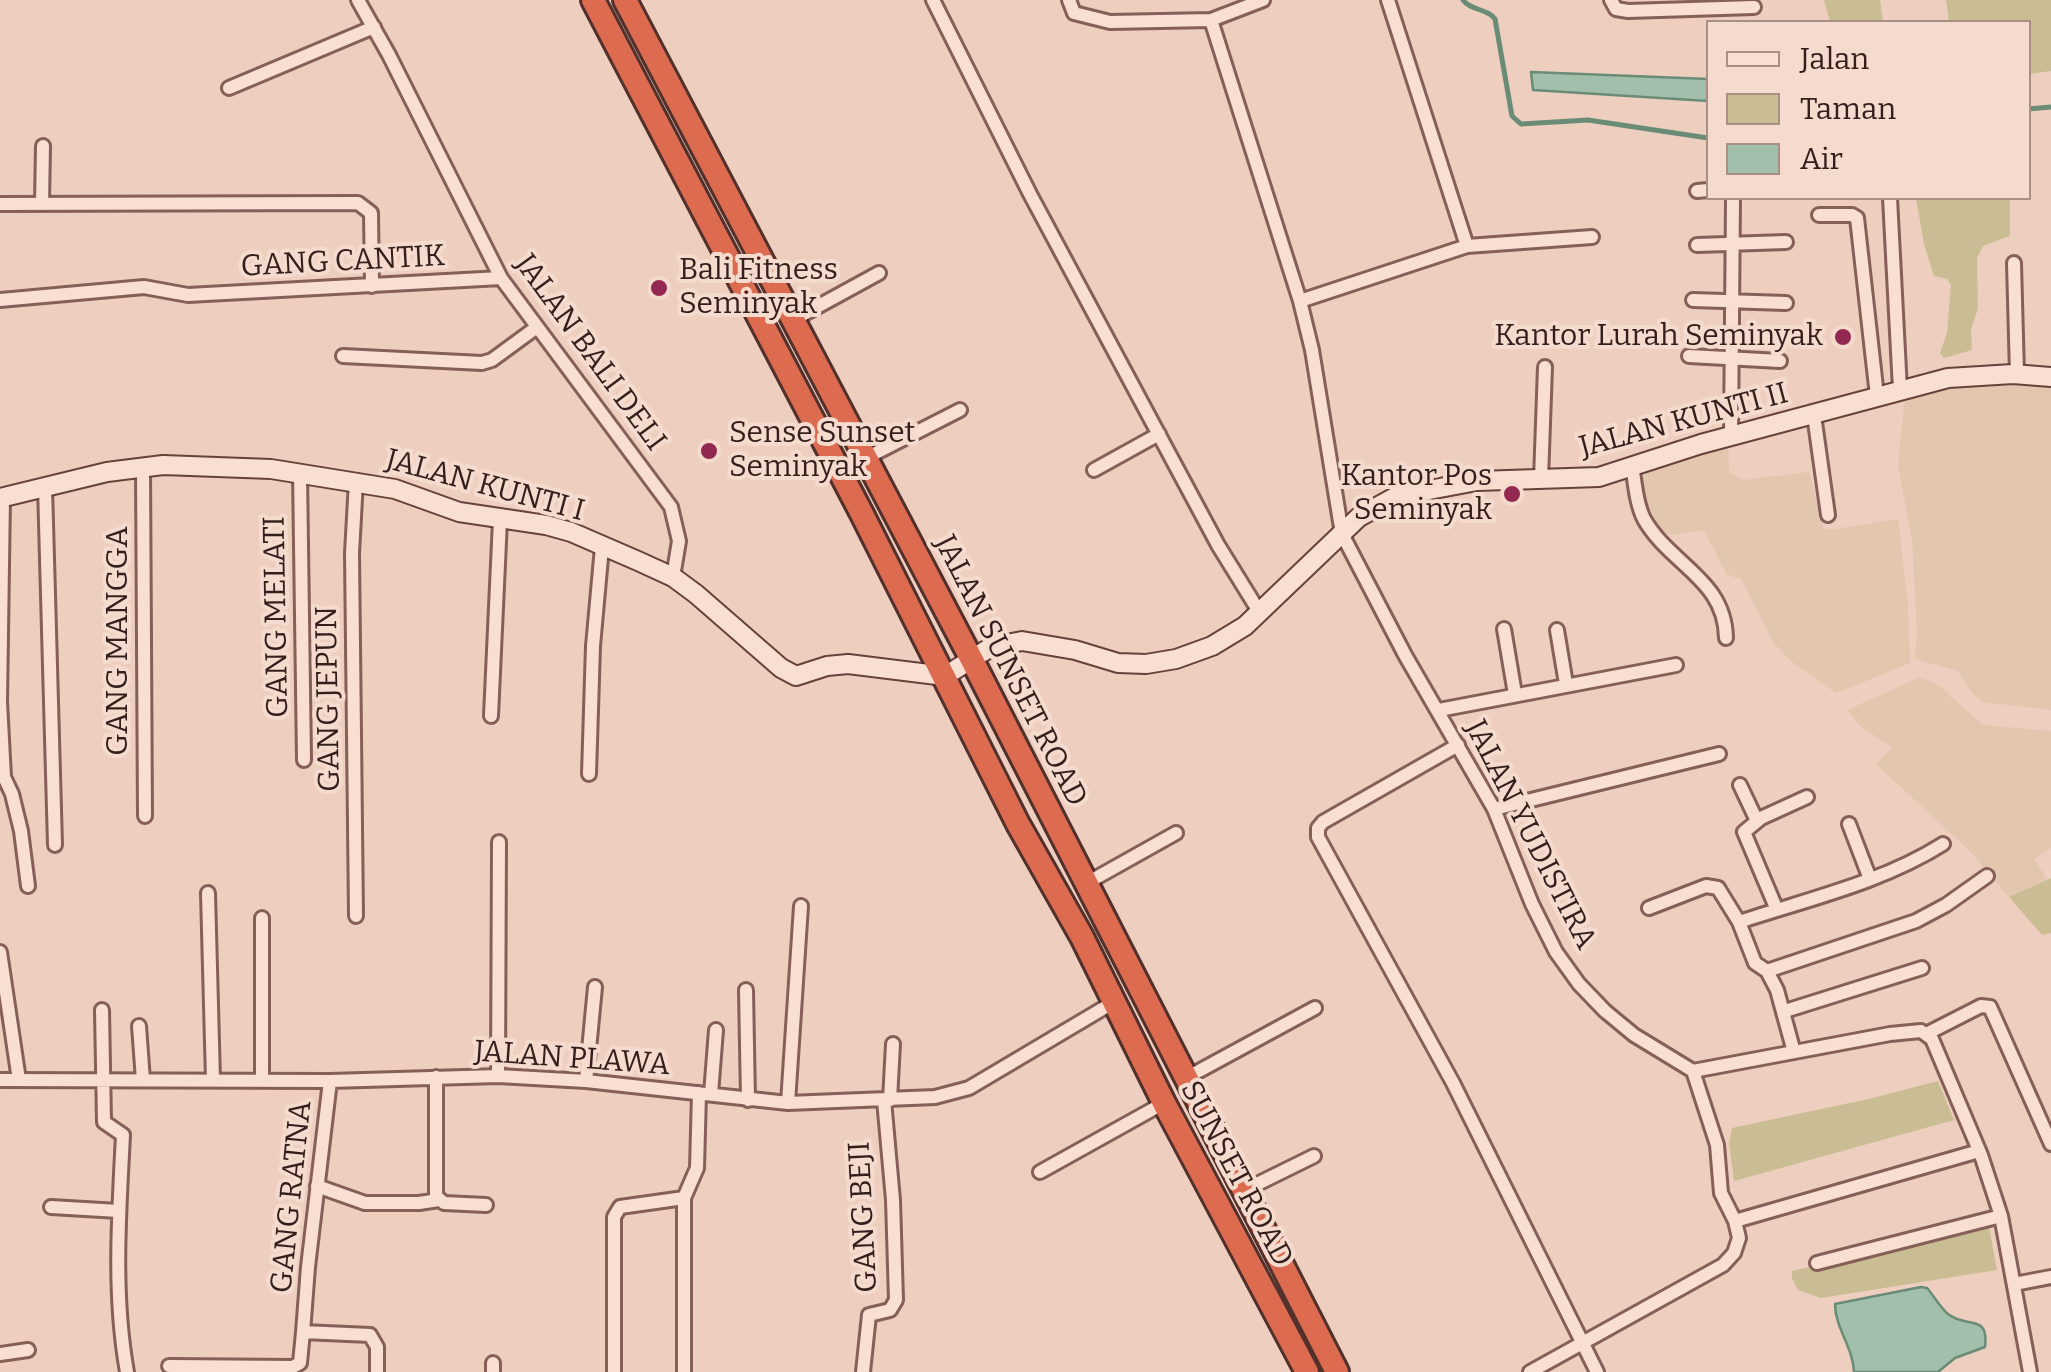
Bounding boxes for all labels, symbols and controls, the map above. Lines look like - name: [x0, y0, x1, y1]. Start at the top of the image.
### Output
- legend: [1706, 20, 2031, 200]
- text: Jalan: [1800, 41, 1869, 77]
- text: Taman: [1800, 91, 1896, 127]
- text: Air: [1800, 141, 1843, 177]
- street label: GANG CANTIK: [240, 239, 446, 285]
- street label: JALAN BALI DELI: [507, 248, 673, 458]
- place label: Bali Fitness Seminyak: [679, 253, 838, 324]
- marker: Bali Fitness Seminyak: [648, 277, 670, 299]
- place label: Kantor Lurah Seminyak: [1494, 319, 1823, 355]
- marker: Kantor Lurah Seminyak: [1832, 326, 1854, 348]
- street label: JALAN KUNTI II: [1576, 376, 1792, 466]
- place label: Sense Sunset Seminyak: [729, 416, 915, 486]
- marker: Sense Sunset Seminyak: [698, 440, 720, 462]
- street label: JALAN KUNTI I: [382, 442, 588, 530]
- place label: Kantor Pos Seminyak: [1341, 459, 1492, 530]
- marker: Kantor Pos Seminyak: [1501, 483, 1523, 505]
- street label: GANG MELATI: [257, 516, 297, 718]
- street label: GANG MANGGA: [101, 526, 137, 756]
- street label: JALAN SUNSET ROAD: [926, 529, 1094, 813]
- street label: GANG JEPUN: [309, 606, 349, 792]
- street label: JALAN YUDISTIRA: [1457, 714, 1603, 956]
- street label: JALAN PLAWA: [473, 1034, 671, 1084]
- street label: SUNSET ROAD: [1172, 1075, 1300, 1273]
- street label: GANG RATNA: [264, 1099, 320, 1295]
- street label: GANG BEJI: [842, 1140, 886, 1294]

